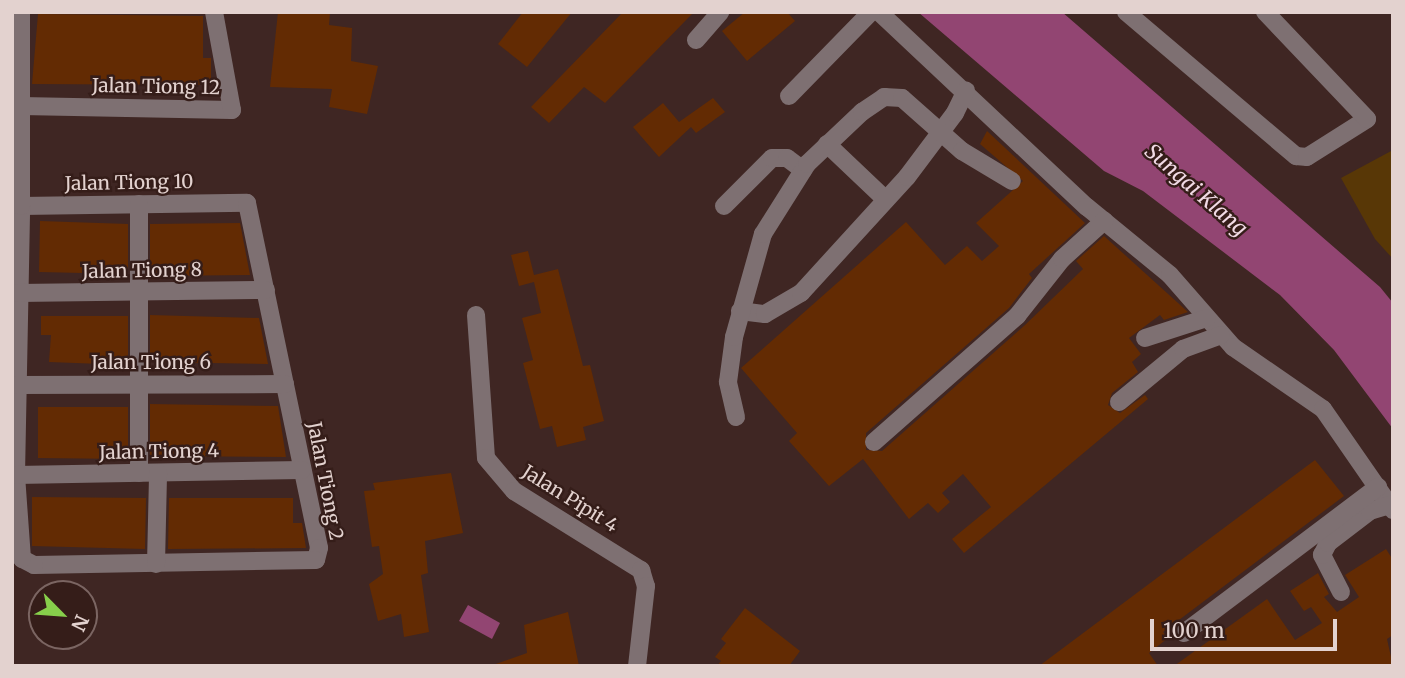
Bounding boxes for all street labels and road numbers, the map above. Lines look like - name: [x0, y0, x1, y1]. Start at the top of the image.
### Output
- street label: Jalan Tiong 12: [92, 74, 220, 100]
- street label: Jalan Tiong 10: [64, 170, 194, 196]
- street label: Jalan Tiong 8: [82, 259, 202, 283]
- street label: Jalan Tiong 6: [91, 352, 211, 374]
- street label: Jalan Tiong 2: [302, 420, 348, 542]
- street label: Jalan Tiong 4: [99, 440, 219, 464]
- street label: Jalan Pipit 4: [518, 460, 622, 538]

